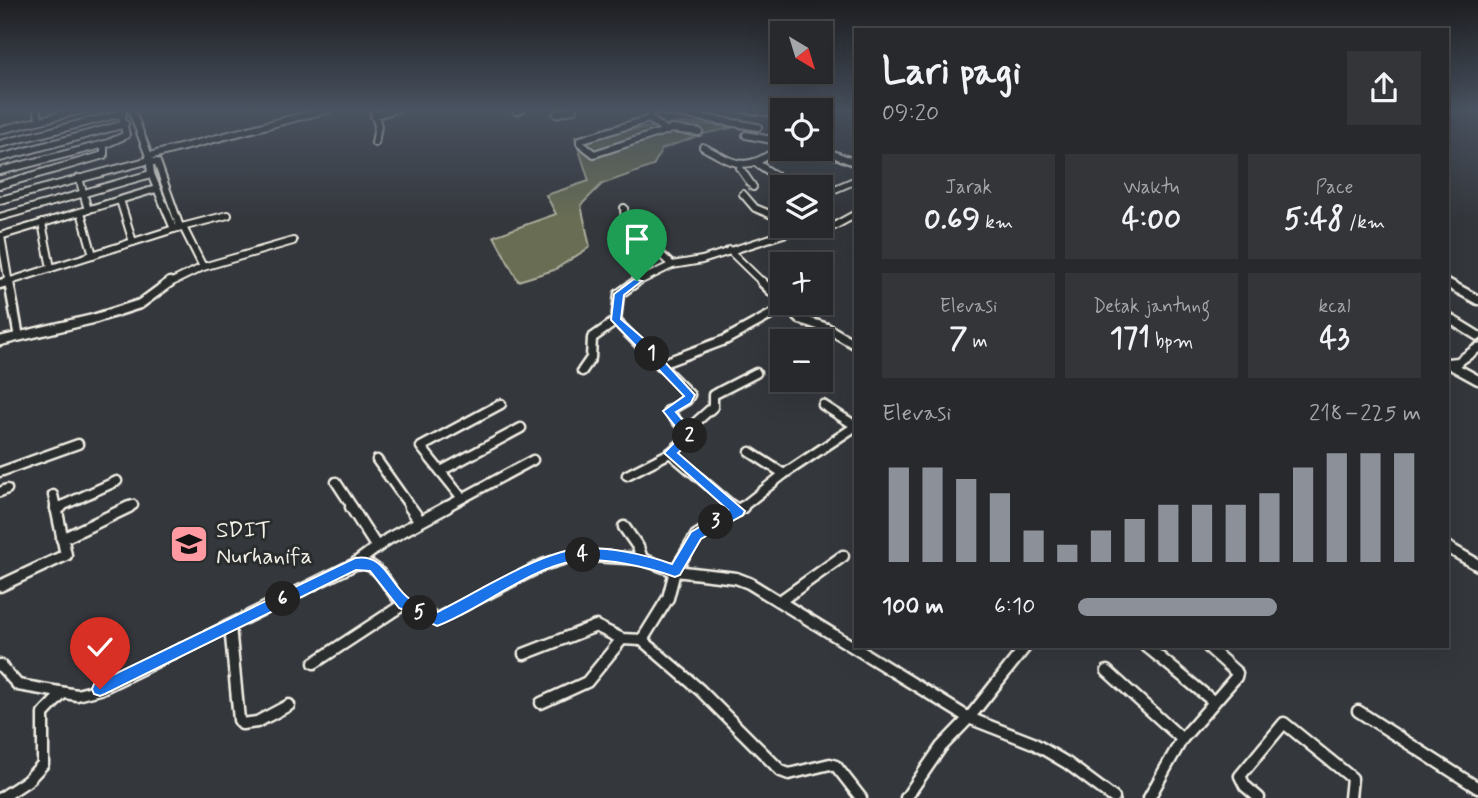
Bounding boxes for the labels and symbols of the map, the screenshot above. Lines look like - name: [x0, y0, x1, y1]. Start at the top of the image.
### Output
- north arrow: [770, 21, 833, 84]
- pin: [607, 209, 667, 281]
- pin: 1: [634, 336, 670, 372]
- pin: 2: [672, 418, 708, 453]
- pin: 3: [698, 504, 734, 540]
- place label: SDIT Nurhanifa: [216, 516, 312, 572]
- school or university icon: SDIT Nurhanifa: [168, 523, 210, 565]
- pin: 4: [566, 538, 600, 572]
- pin: 6: [266, 582, 300, 616]
- pin: 5: [402, 596, 438, 630]
- pin: [70, 617, 130, 689]

